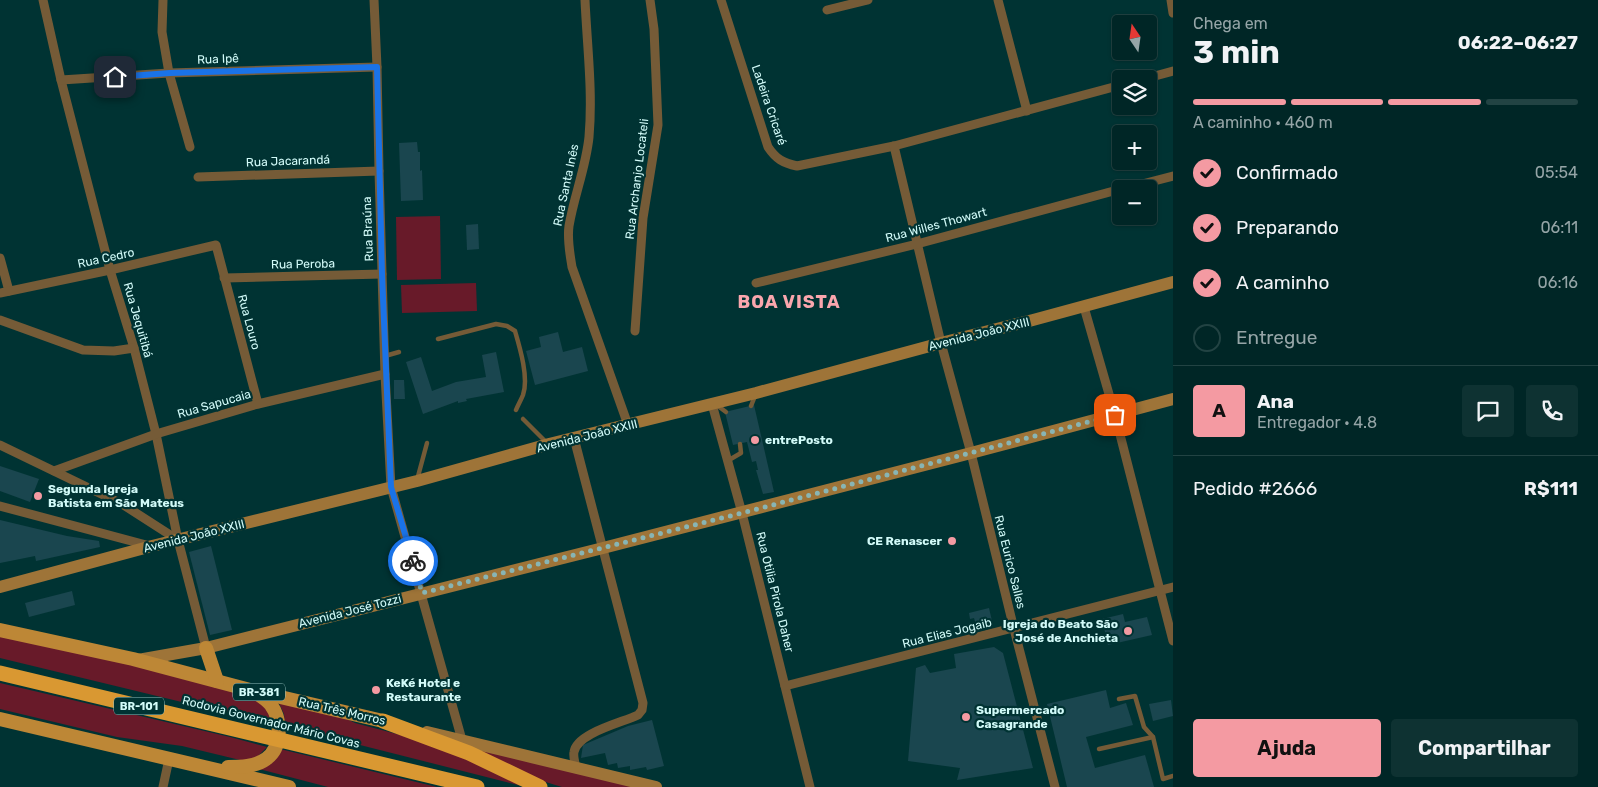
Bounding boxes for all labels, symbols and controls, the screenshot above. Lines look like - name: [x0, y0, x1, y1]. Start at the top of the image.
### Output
- text: Chega em: [1193, 14, 1268, 33]
- north arrow: [1112, 15, 1158, 60]
- map controls: [1112, 15, 1157, 225]
- text: 06:22–06:27: [1458, 31, 1578, 54]
- text: 3 min: [1193, 33, 1280, 71]
- street label: Rua Ipê: [197, 51, 239, 67]
- pin: [94, 56, 136, 98]
- icon: home: [101, 63, 129, 91]
- street label: Ladeira Cricaré: [749, 63, 789, 147]
- button: layers: [1112, 70, 1157, 115]
- text: A caminho · 460 m: [1193, 113, 1333, 132]
- street label: Rua Archanjo Locateli: [623, 118, 651, 240]
- button: +: [1112, 125, 1157, 170]
- street label: Rua Santa Inês: [550, 143, 582, 227]
- street label: Rua Jacarandá: [246, 153, 330, 169]
- icon: check: [1193, 159, 1221, 187]
- text: Confirmado: [1236, 161, 1338, 184]
- text: 05:54: [1535, 163, 1578, 182]
- button: −: [1112, 180, 1157, 225]
- street label: Rua Braúna: [360, 196, 376, 262]
- street label: Rua Willes Thowart: [884, 205, 988, 245]
- icon: check: [1193, 214, 1221, 242]
- text: Preparando: [1236, 216, 1339, 239]
- text: 06:11: [1540, 218, 1578, 237]
- street label: Rua Cedro: [76, 245, 136, 271]
- street label: Rua Peroba: [271, 256, 335, 272]
- icon: check: [1193, 269, 1221, 297]
- text: A caminho: [1236, 271, 1329, 294]
- text: 06:16: [1538, 273, 1578, 292]
- street label: Rua Jequitibá: [121, 281, 155, 359]
- district label: BOA VISTA: [737, 291, 841, 313]
- street label: Rua Louro: [235, 293, 263, 351]
- street label: Avenida João XXIII: [927, 315, 1031, 353]
- text: Entregue: [1236, 326, 1317, 349]
- button: chat: [1462, 385, 1514, 437]
- button: phone: [1526, 385, 1578, 437]
- street label: Rua Sapucaia: [176, 387, 252, 421]
- text: Ana: [1257, 390, 1294, 413]
- pin: [1094, 394, 1136, 436]
- text: A: [1212, 399, 1226, 422]
- icon: bag: [1101, 401, 1129, 429]
- text: Entregador · 4.8: [1257, 413, 1377, 432]
- street label: Avenida João XXIII: [535, 417, 639, 455]
- place label: entrePosto: [765, 433, 833, 447]
- marker: entrePosto: [749, 434, 761, 446]
- text: Pedido #2666: [1193, 477, 1317, 500]
- text: R$111: [1524, 477, 1578, 500]
- place label: Segunda Igreja Batista em São Mateus: [48, 482, 184, 510]
- marker: Segunda Igreja Batista em São Mateus: [32, 490, 44, 502]
- street label: Rua Eurico Salles: [992, 514, 1028, 610]
- street label: Avenida João XXIII: [142, 517, 246, 555]
- street label: Rua Otilia Pirola Daher: [753, 530, 797, 654]
- place label: CE Renascer: [867, 534, 943, 548]
- marker: CE Renascer: [946, 535, 958, 547]
- courier: [388, 536, 438, 586]
- icon: bike: [399, 547, 427, 575]
- street label: Avenida José Tozzi: [297, 591, 403, 631]
- street label: Rua Elias Jogaib: [901, 615, 993, 651]
- place label: Igreja do Beato São José de Anchieta: [1003, 617, 1118, 645]
- marker: Igreja do Beato São José de Anchieta: [1122, 625, 1134, 637]
- place label: KeKé Hotel e Restaurante: [386, 676, 461, 704]
- road number: BR-381: [233, 684, 285, 700]
- marker: KeKé Hotel e Restaurante: [370, 684, 382, 696]
- street label: Rodovia Governador Mário Covas: [181, 693, 361, 751]
- street label: Rua Três Morros: [297, 694, 387, 728]
- road number: BR-101: [114, 698, 164, 714]
- place label: Supermercado Casagrande: [976, 703, 1064, 731]
- marker: Supermercado Casagrande: [960, 711, 972, 723]
- button: Ajuda: [1193, 719, 1381, 777]
- button: Compartilhar: [1391, 719, 1578, 777]

